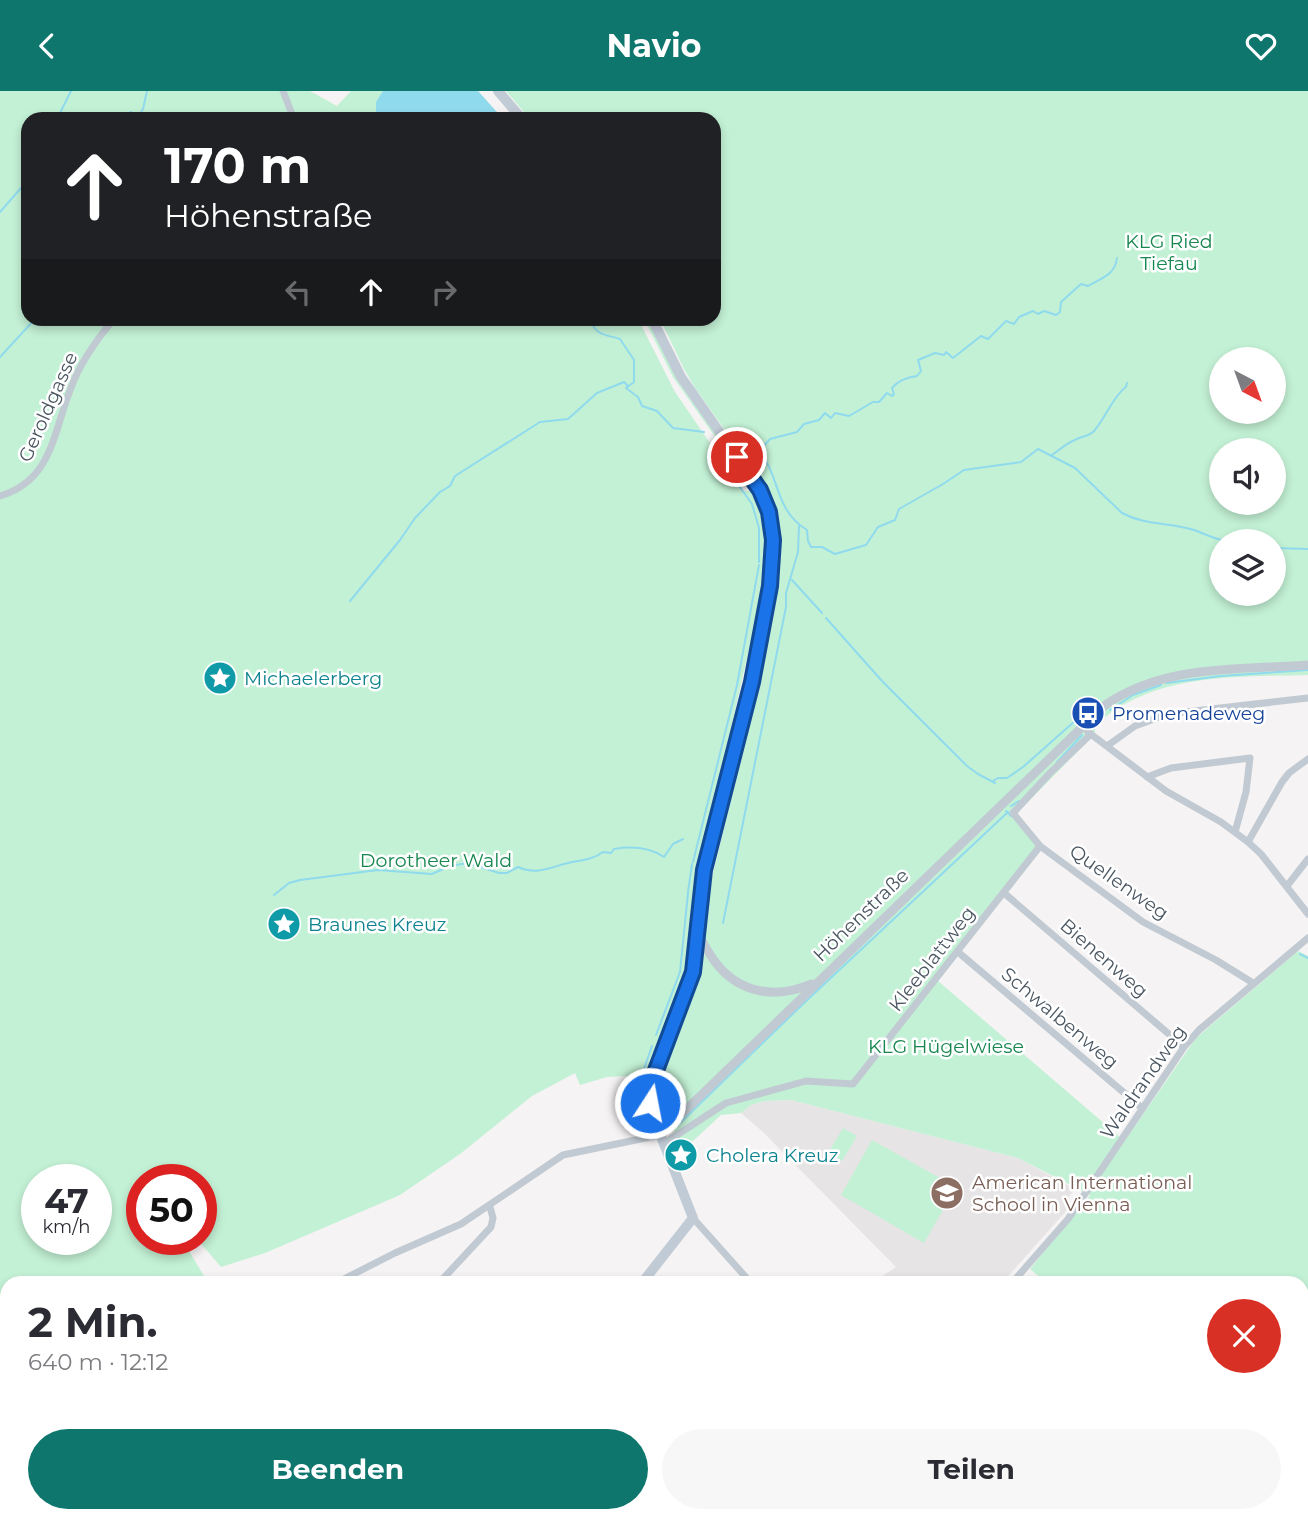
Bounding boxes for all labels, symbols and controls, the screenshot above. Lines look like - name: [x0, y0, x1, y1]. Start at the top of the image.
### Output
- text: Navio: [606, 26, 702, 65]
- icon: back: [28, 27, 66, 65]
- icon: heart: [1242, 27, 1280, 65]
- text: 170 m: [164, 136, 311, 195]
- icon: ahead: [49, 140, 140, 231]
- text: Höhenstraße: [164, 196, 372, 235]
- park label: KLG Ried Tiefau: [1125, 230, 1213, 275]
- icon: left: [279, 273, 317, 311]
- icon: ahead: [352, 273, 390, 311]
- icon: right: [425, 273, 463, 311]
- north arrow: [1209, 347, 1286, 423]
- map controls: [1209, 347, 1286, 606]
- street label: Geroldgasse: [14, 349, 82, 465]
- pin: [707, 427, 767, 487]
- icon: arrive: [718, 438, 756, 476]
- button: sound: [1209, 438, 1286, 515]
- button: layers: [1209, 529, 1286, 606]
- place icon: Michaelerberg: [201, 659, 239, 697]
- place label: Michaelerberg: [244, 667, 382, 690]
- bus stop icon: Promenadeweg: [1069, 694, 1107, 732]
- place label: Promenadeweg: [1112, 702, 1265, 725]
- street label: Quellenweg: [1065, 839, 1173, 925]
- park label: Dorotheer Wald: [360, 849, 512, 872]
- street label: Höhenstraße: [809, 864, 913, 966]
- street label: Kleeblattweg: [884, 902, 980, 1016]
- place icon: Braunes Kreuz: [265, 905, 303, 943]
- place label: Braunes Kreuz: [308, 913, 446, 936]
- street label: Bienenweg: [1055, 914, 1153, 1002]
- street label: Schwalbenweg: [997, 962, 1123, 1074]
- street label: Waldrandweg: [1095, 1021, 1191, 1143]
- park label: KLG Hügelwiese: [868, 1035, 1024, 1058]
- position arrow: [613, 1066, 687, 1140]
- place icon: Cholera Kreuz: [662, 1136, 700, 1174]
- place label: Cholera Kreuz: [706, 1144, 839, 1167]
- speed limit sign: 50: [126, 1164, 217, 1255]
- place label: American International School in Vienna: [972, 1171, 1192, 1216]
- school or university icon: American International School in Vienna: [928, 1174, 966, 1212]
- text: 47: [44, 1179, 89, 1222]
- text: km/h: [42, 1216, 91, 1238]
- text: 2 Min.: [28, 1296, 157, 1348]
- button: close: [1207, 1299, 1281, 1373]
- text: 640 m · 12:12: [28, 1348, 168, 1376]
- button: Beenden: [28, 1429, 648, 1509]
- button: Teilen: [662, 1429, 1281, 1509]

